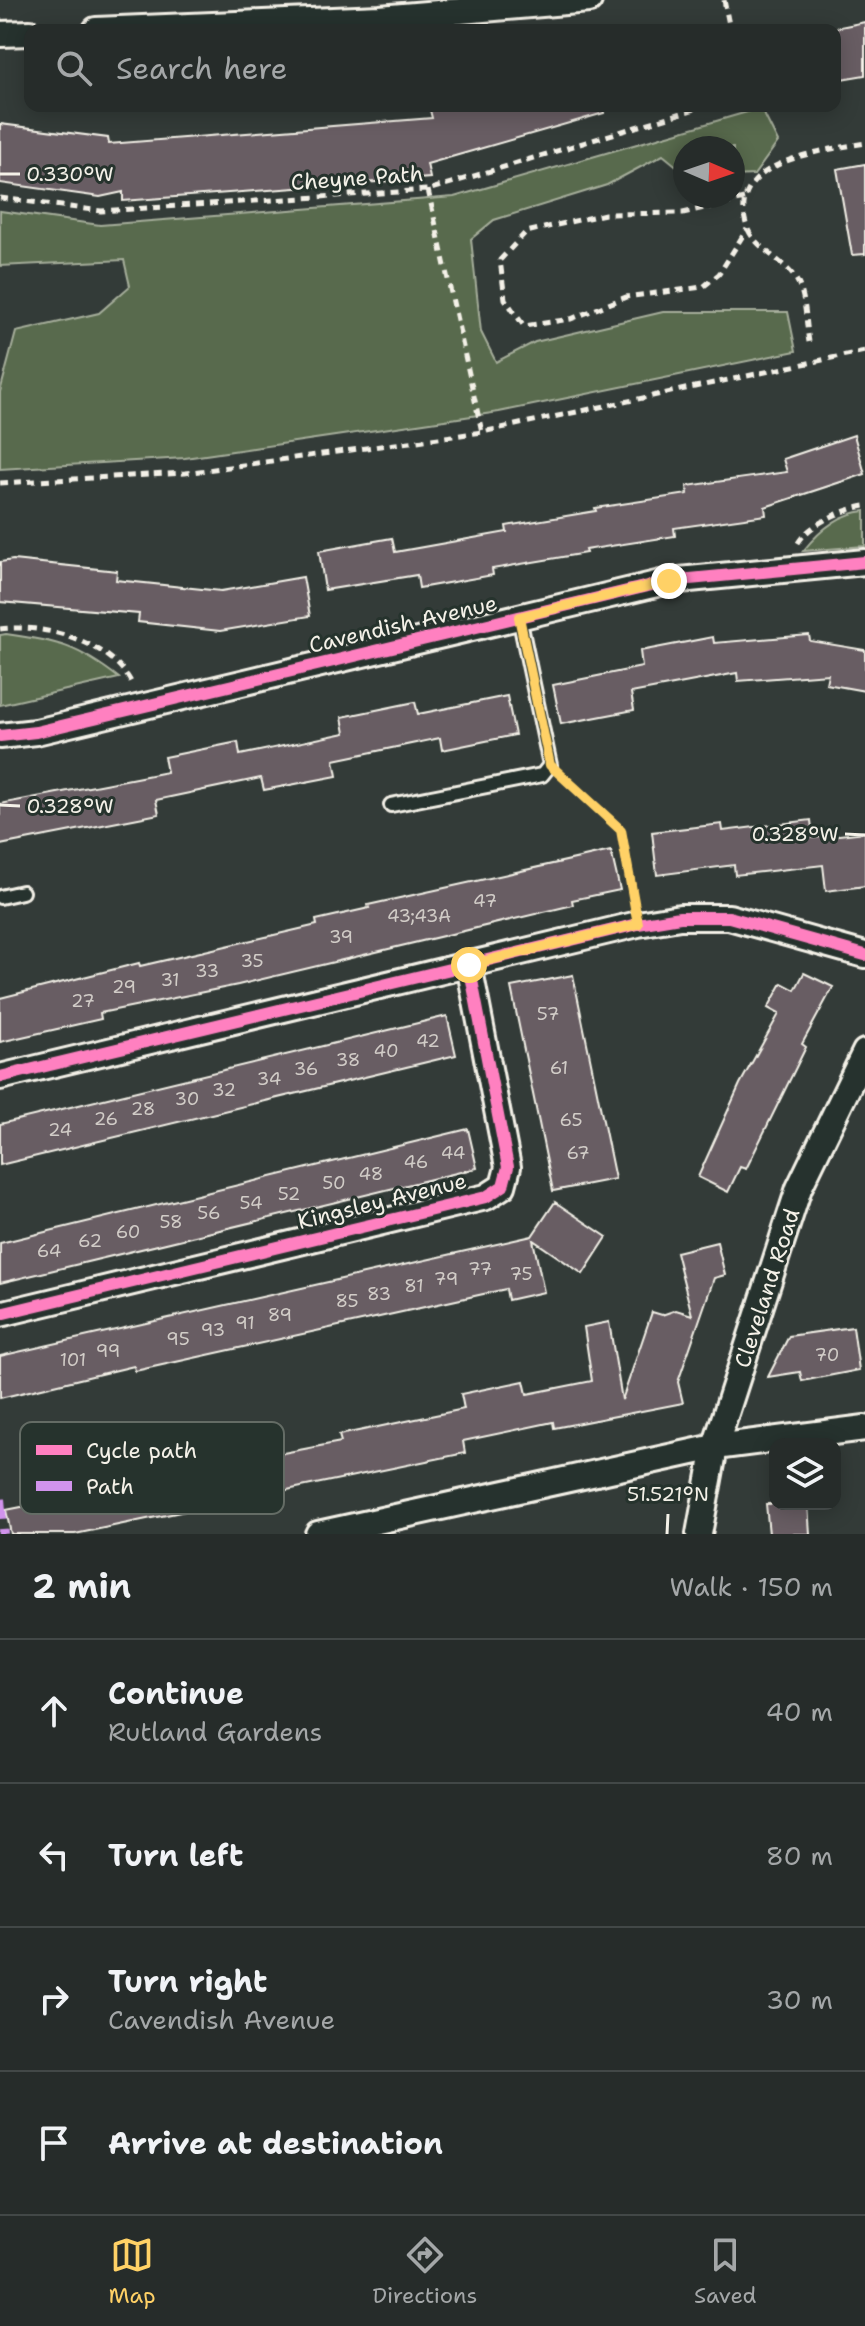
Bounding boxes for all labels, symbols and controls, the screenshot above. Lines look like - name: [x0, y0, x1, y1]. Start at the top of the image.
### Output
- search box: [24, 24, 841, 112]
- icon: search: [52, 46, 96, 90]
- text: Search here: [116, 48, 287, 89]
- north arrow: [673, 136, 745, 208]
- street label: Cheyne Path: [290, 159, 424, 197]
- text: 0.330°W: [26, 161, 114, 187]
- route end: [651, 563, 687, 599]
- street label: Cavendish Avenue: [306, 588, 500, 660]
- text: 0.328°W: [26, 793, 114, 819]
- text: 0.328°W: [751, 821, 839, 847]
- house number: 47: [473, 889, 497, 913]
- house number: 43;43A: [387, 904, 451, 928]
- house number: 39: [329, 925, 353, 949]
- route start: [451, 947, 487, 983]
- house number: 35: [240, 949, 264, 973]
- house number: 33: [195, 959, 219, 983]
- house number: 31: [160, 968, 180, 992]
- house number: 29: [112, 975, 136, 999]
- house number: 27: [71, 989, 95, 1013]
- house number: 57: [537, 1002, 559, 1026]
- house number: 42: [416, 1029, 440, 1053]
- house number: 40: [373, 1039, 399, 1063]
- house number: 38: [336, 1048, 360, 1072]
- house number: 61: [550, 1056, 568, 1080]
- house number: 36: [294, 1057, 318, 1081]
- house number: 34: [257, 1067, 281, 1091]
- house number: 32: [212, 1078, 236, 1102]
- house number: 30: [175, 1087, 199, 1111]
- house number: 28: [131, 1097, 155, 1121]
- house number: 26: [94, 1107, 118, 1131]
- house number: 65: [560, 1108, 582, 1132]
- house number: 24: [48, 1118, 72, 1142]
- house number: 44: [441, 1141, 465, 1165]
- house number: 67: [566, 1141, 590, 1165]
- house number: 46: [404, 1150, 428, 1174]
- house number: 48: [359, 1162, 383, 1186]
- street label: Kingsley Avenue: [294, 1166, 470, 1236]
- house number: 50: [322, 1171, 346, 1195]
- house number: 52: [278, 1182, 300, 1206]
- house number: 54: [239, 1191, 263, 1215]
- house number: 56: [197, 1201, 221, 1225]
- street label: Cleveland Road: [728, 1205, 806, 1371]
- house number: 58: [159, 1210, 183, 1234]
- house number: 60: [116, 1220, 140, 1244]
- house number: 62: [78, 1229, 102, 1253]
- house number: 64: [37, 1239, 61, 1263]
- house number: 77: [468, 1257, 492, 1281]
- house number: 75: [510, 1262, 532, 1286]
- house number: 79: [434, 1267, 458, 1291]
- house number: 81: [404, 1274, 424, 1298]
- house number: 83: [367, 1282, 391, 1306]
- house number: 85: [335, 1289, 359, 1313]
- house number: 89: [268, 1303, 292, 1327]
- house number: 91: [235, 1311, 255, 1335]
- house number: 93: [201, 1318, 225, 1342]
- house number: 95: [166, 1327, 190, 1351]
- house number: 99: [96, 1339, 120, 1363]
- house number: 70: [815, 1343, 839, 1367]
- house number: 101: [60, 1348, 86, 1372]
- legend: [20, 1422, 284, 1514]
- text: Cycle path: [86, 1436, 197, 1465]
- map controls: [769, 1438, 841, 1510]
- button: layers: [769, 1438, 841, 1510]
- text: Path: [86, 1472, 134, 1501]
- text: 51.521°N: [627, 1481, 709, 1507]
- text: 2 min: [32, 1563, 131, 1609]
- text: Walk · 150 m: [670, 1569, 833, 1604]
- text: Continue: [108, 1673, 244, 1714]
- icon: ahead: [32, 1689, 76, 1733]
- text: 40 m: [766, 1694, 833, 1729]
- text: Rutland Gardens: [108, 1714, 322, 1749]
- icon: left: [32, 1833, 76, 1877]
- text: Turn left: [108, 1835, 243, 1876]
- text: 80 m: [766, 1838, 833, 1873]
- text: Turn right: [108, 1961, 267, 2002]
- icon: right: [32, 1977, 76, 2021]
- text: 30 m: [766, 1982, 833, 2017]
- text: Cavendish Avenue: [108, 2002, 335, 2037]
- icon: arrive: [32, 2121, 76, 2165]
- text: Arrive at destination: [108, 2123, 443, 2164]
- tab: Map: [108, 2233, 156, 2310]
- tab: Directions: [372, 2233, 477, 2310]
- tab: Saved: [694, 2233, 757, 2310]

